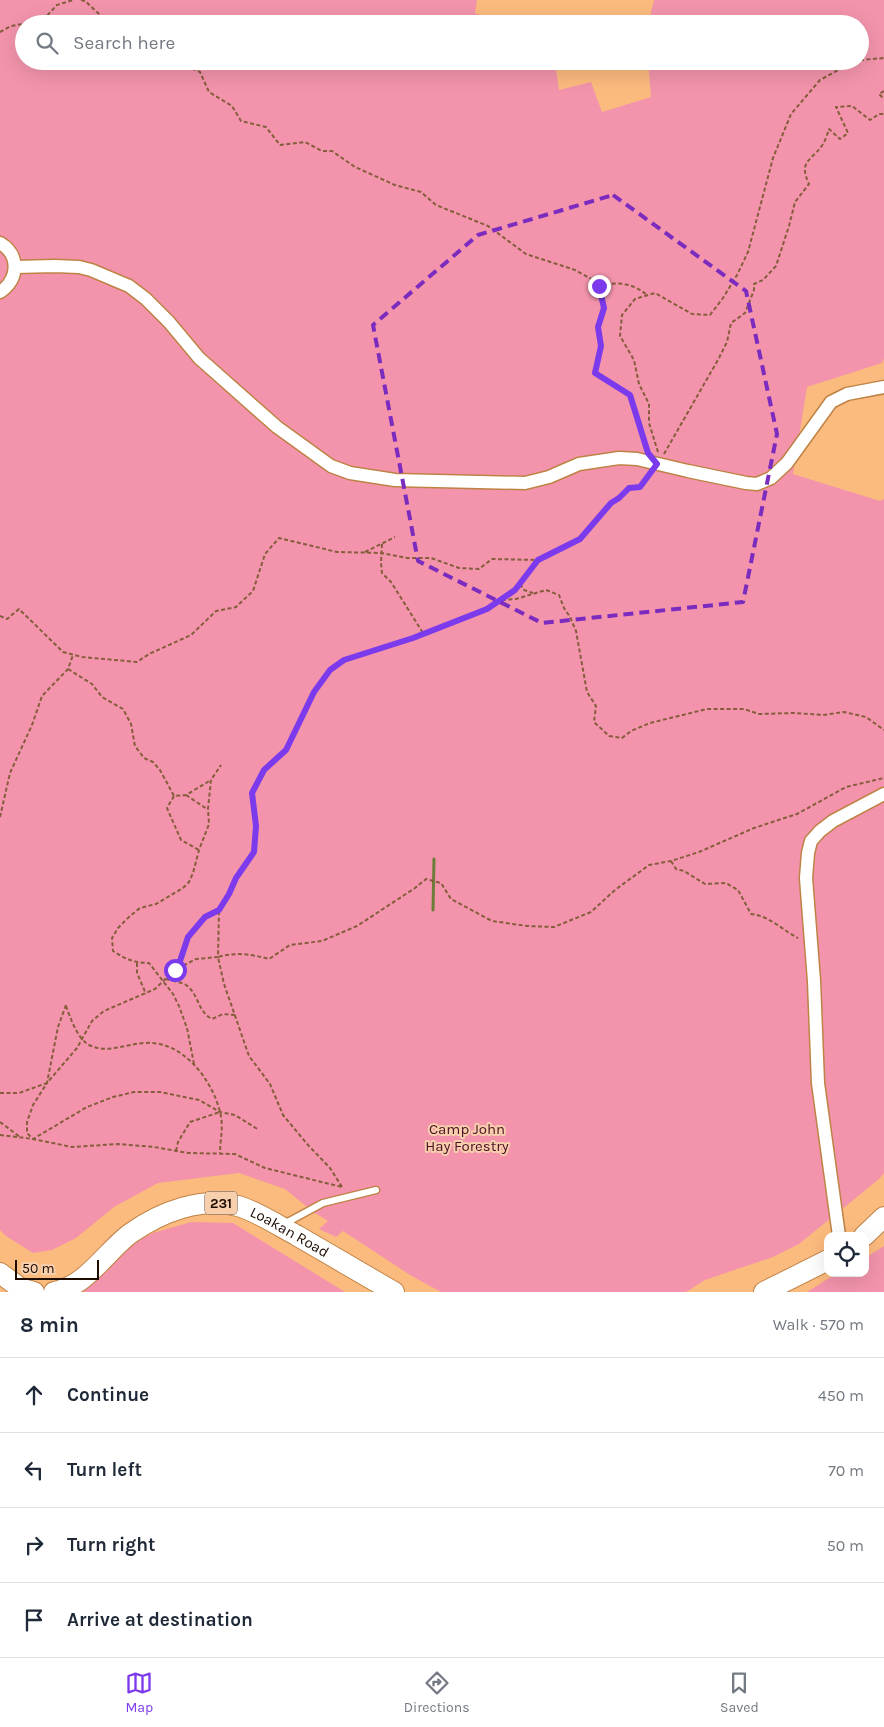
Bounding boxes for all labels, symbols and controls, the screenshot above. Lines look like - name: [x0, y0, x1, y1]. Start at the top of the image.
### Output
- search box: [15, 15, 869, 70]
- icon: search: [33, 29, 61, 57]
- text: Search here: [73, 32, 175, 54]
- route end: [588, 275, 611, 298]
- route start: [164, 959, 187, 982]
- park label: Camp John Hay Forestry: [425, 1120, 509, 1155]
- road number: 231: [205, 1192, 237, 1214]
- street label: Loakan Road: [247, 1203, 332, 1261]
- map controls: [824, 1232, 869, 1277]
- button: locate: [824, 1232, 869, 1277]
- scale bar: [15, 1257, 99, 1280]
- text: 50 m: [22, 1260, 55, 1277]
- text: 8 min: [20, 1313, 79, 1337]
- text: Walk · 570 m: [773, 1315, 864, 1334]
- icon: ahead: [20, 1381, 48, 1409]
- text: Continue: [67, 1384, 149, 1406]
- text: 450 m: [818, 1386, 864, 1405]
- icon: left: [20, 1456, 48, 1484]
- text: Turn left: [67, 1459, 142, 1481]
- text: 70 m: [828, 1461, 864, 1480]
- icon: right: [20, 1531, 48, 1559]
- text: Turn right: [67, 1534, 156, 1556]
- text: 50 m: [827, 1536, 864, 1555]
- icon: arrive: [20, 1606, 48, 1634]
- text: Arrive at destination: [67, 1609, 253, 1631]
- tab: Map: [125, 1669, 153, 1716]
- tab: Directions: [404, 1669, 470, 1716]
- tab: Saved: [720, 1669, 759, 1716]

